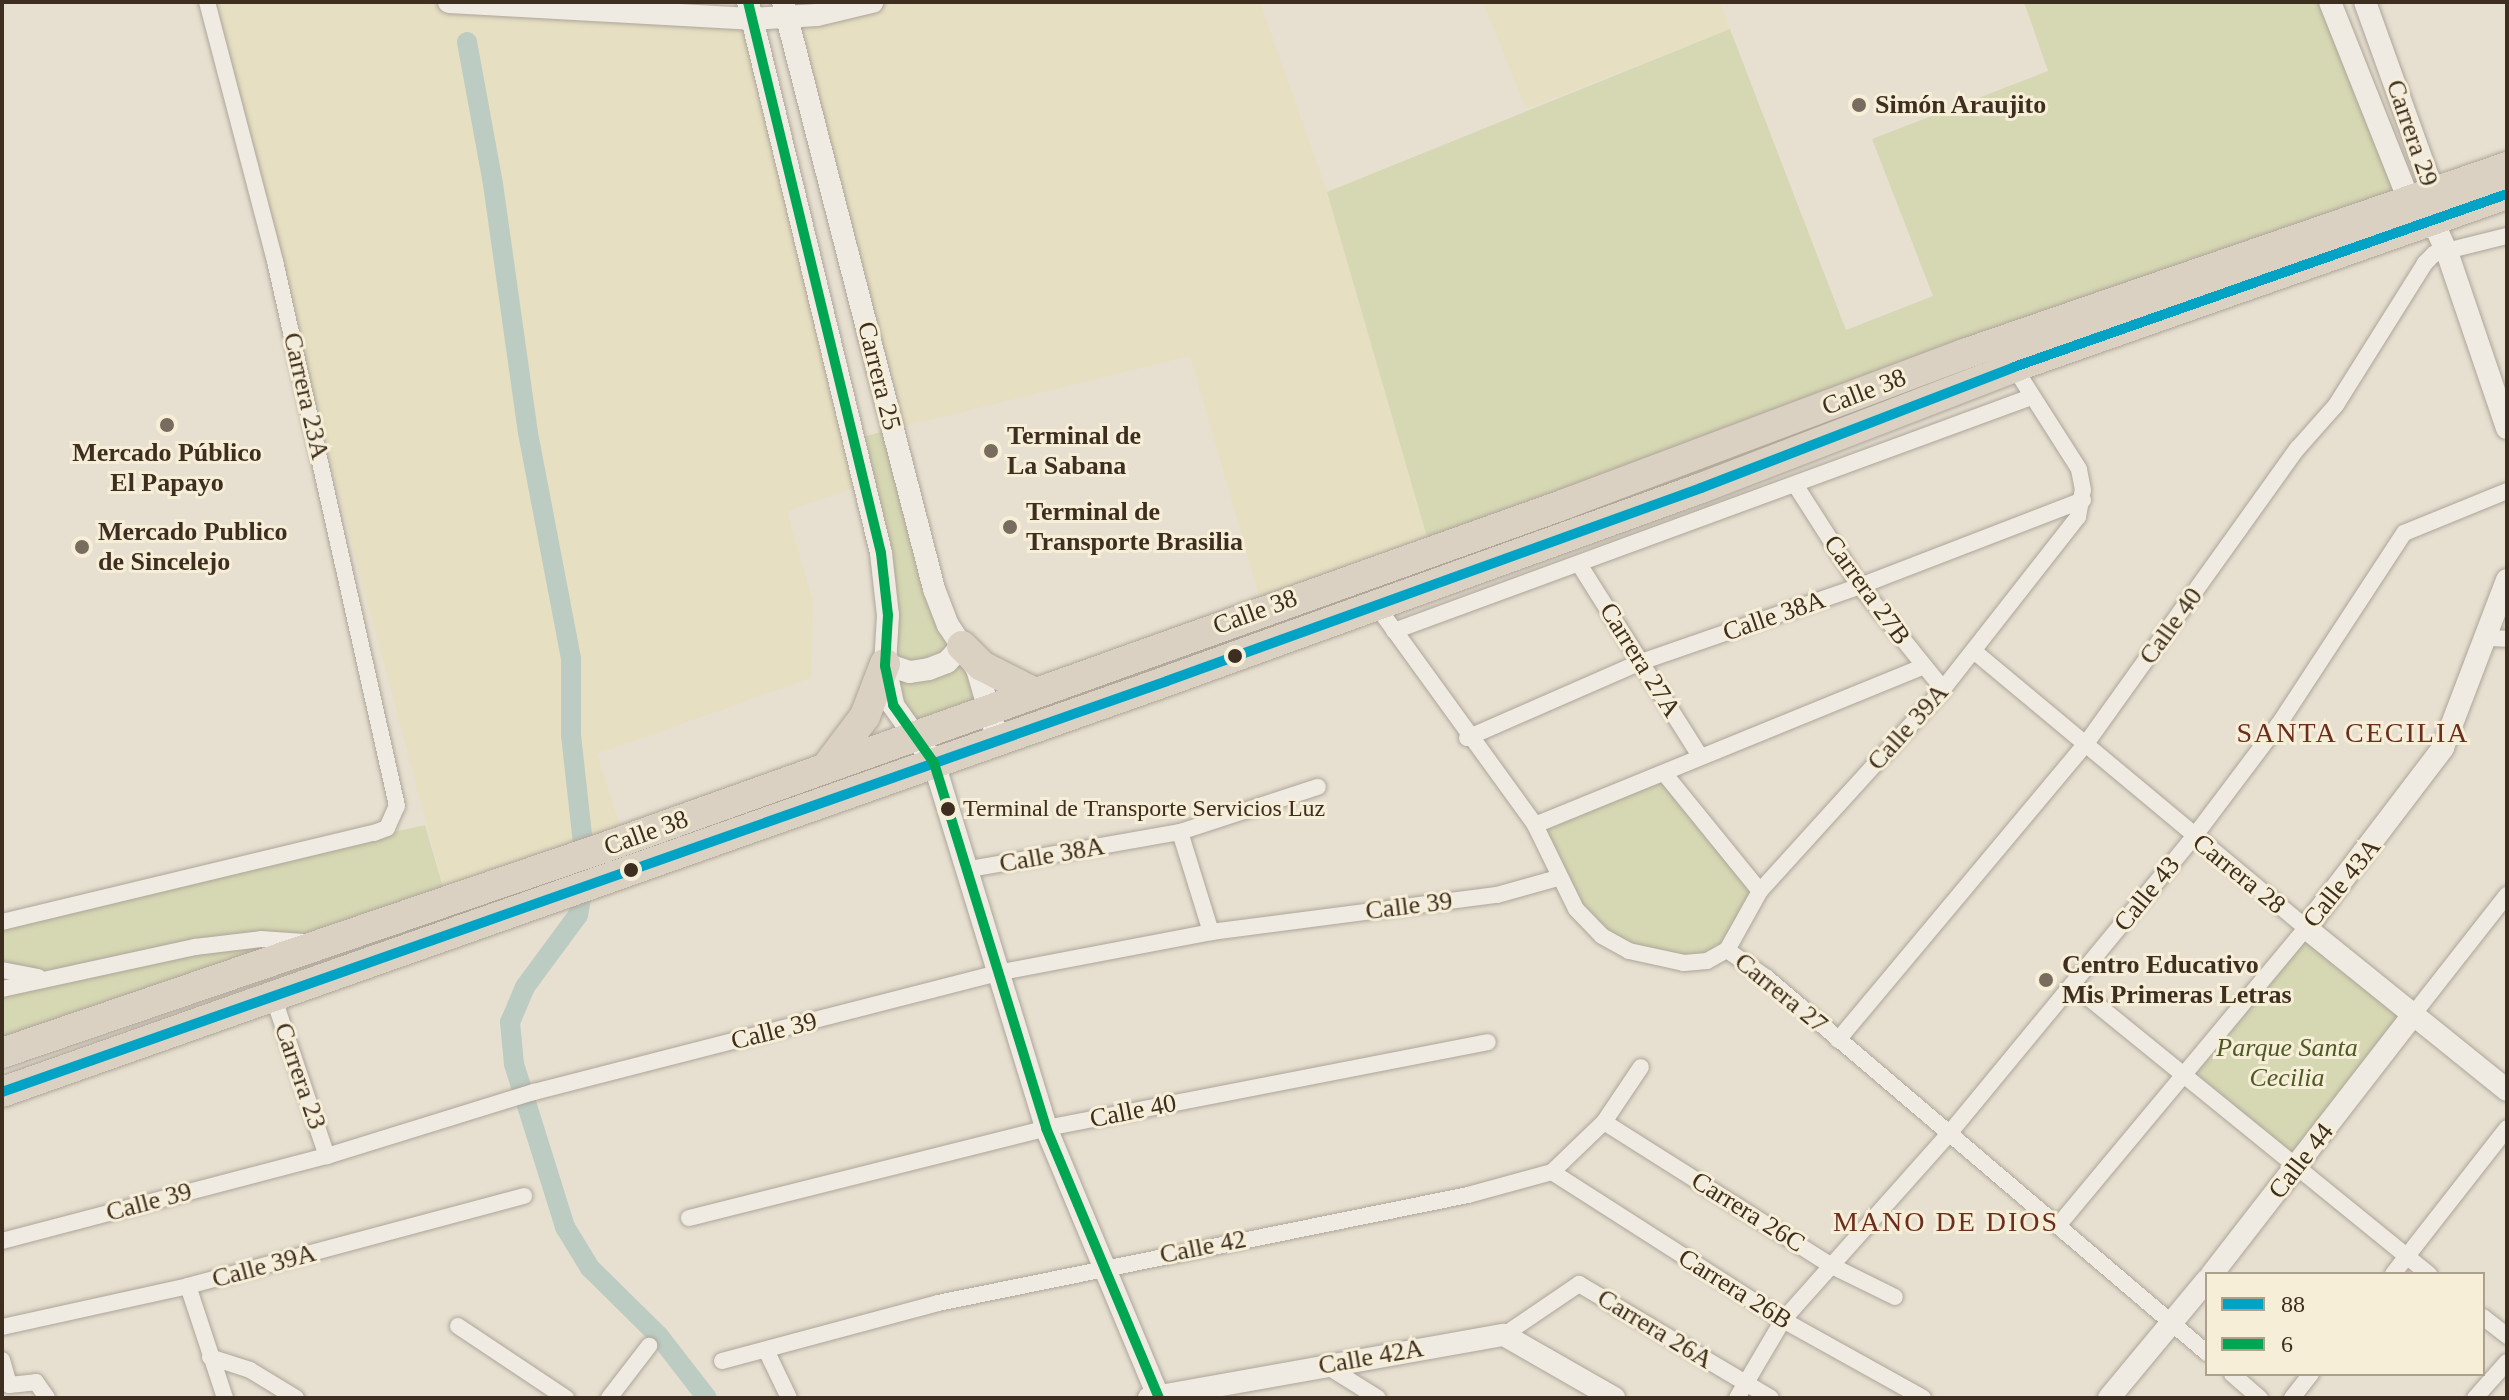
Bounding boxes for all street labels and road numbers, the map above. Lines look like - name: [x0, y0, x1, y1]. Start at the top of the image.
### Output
- street label: Carrera 29: [2379, 76, 2445, 190]
- street label: Carrera 25: [851, 319, 907, 433]
- street label: Carrera 23A: [276, 330, 336, 462]
- street label: Calle 38: [1818, 362, 1910, 422]
- street label: Carrera 27B: [1817, 529, 1917, 651]
- street label: Calle 40: [2133, 581, 2209, 671]
- street label: Calle 38: [1209, 582, 1301, 642]
- street label: Calle 38A: [1719, 584, 1829, 648]
- street label: Carrera 27A: [1593, 597, 1687, 723]
- street label: Calle 39A: [1861, 677, 1955, 777]
- street label: Calle 38: [600, 803, 692, 863]
- street label: Carrera 28: [2186, 827, 2292, 921]
- street label: Calle 38A: [997, 830, 1107, 880]
- street label: Calle 43A: [2296, 832, 2388, 934]
- street label: Calle 43: [2107, 850, 2187, 938]
- street label: Calle 39: [1364, 885, 1454, 927]
- street label: Carrera 27: [1728, 946, 1834, 1040]
- street label: Calle 39: [728, 1005, 820, 1057]
- street label: Carrera 23: [267, 1019, 333, 1133]
- street label: Calle 40: [1087, 1087, 1179, 1135]
- street label: Calle 44: [2262, 1117, 2340, 1205]
- street label: Carrera 26C: [1686, 1165, 1810, 1259]
- street label: Calle 39: [103, 1176, 195, 1228]
- street label: Calle 42: [1157, 1223, 1249, 1271]
- street label: Calle 39A: [209, 1237, 319, 1295]
- street label: Carrera 26B: [1673, 1242, 1797, 1336]
- street label: Carrera 26A: [1592, 1282, 1718, 1376]
- street label: Calle 42A: [1316, 1332, 1426, 1382]

